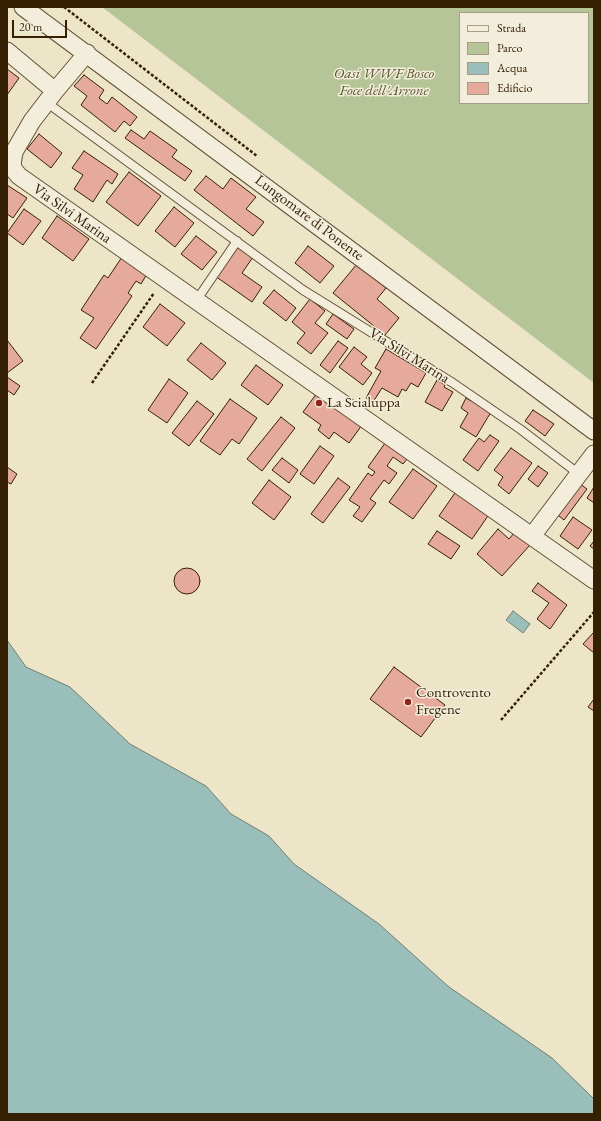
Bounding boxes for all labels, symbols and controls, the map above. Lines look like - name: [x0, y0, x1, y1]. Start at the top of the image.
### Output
- scale bar: [14, 12, 69, 38]
- legend: [459, 12, 589, 104]
- text: 20 m: [19, 19, 42, 35]
- text: Strada: [497, 20, 526, 36]
- text: Parco: [497, 40, 522, 56]
- text: Acqua: [497, 60, 527, 76]
- park label: Oasi WWF Bosco Foce dell'Arrone: [334, 65, 434, 100]
- text: Edificio: [497, 80, 532, 96]
- street label: Lungomare di Ponente: [251, 171, 367, 265]
- street label: Via Silvi Marina: [29, 180, 115, 248]
- street label: Via Silvi Marina: [365, 324, 453, 388]
- place label: La Scialuppa: [327, 394, 400, 412]
- marker: La Scialuppa: [314, 398, 324, 408]
- place label: Controvento Fregene: [416, 684, 491, 719]
- marker: Controvento Fregene: [403, 697, 413, 707]

